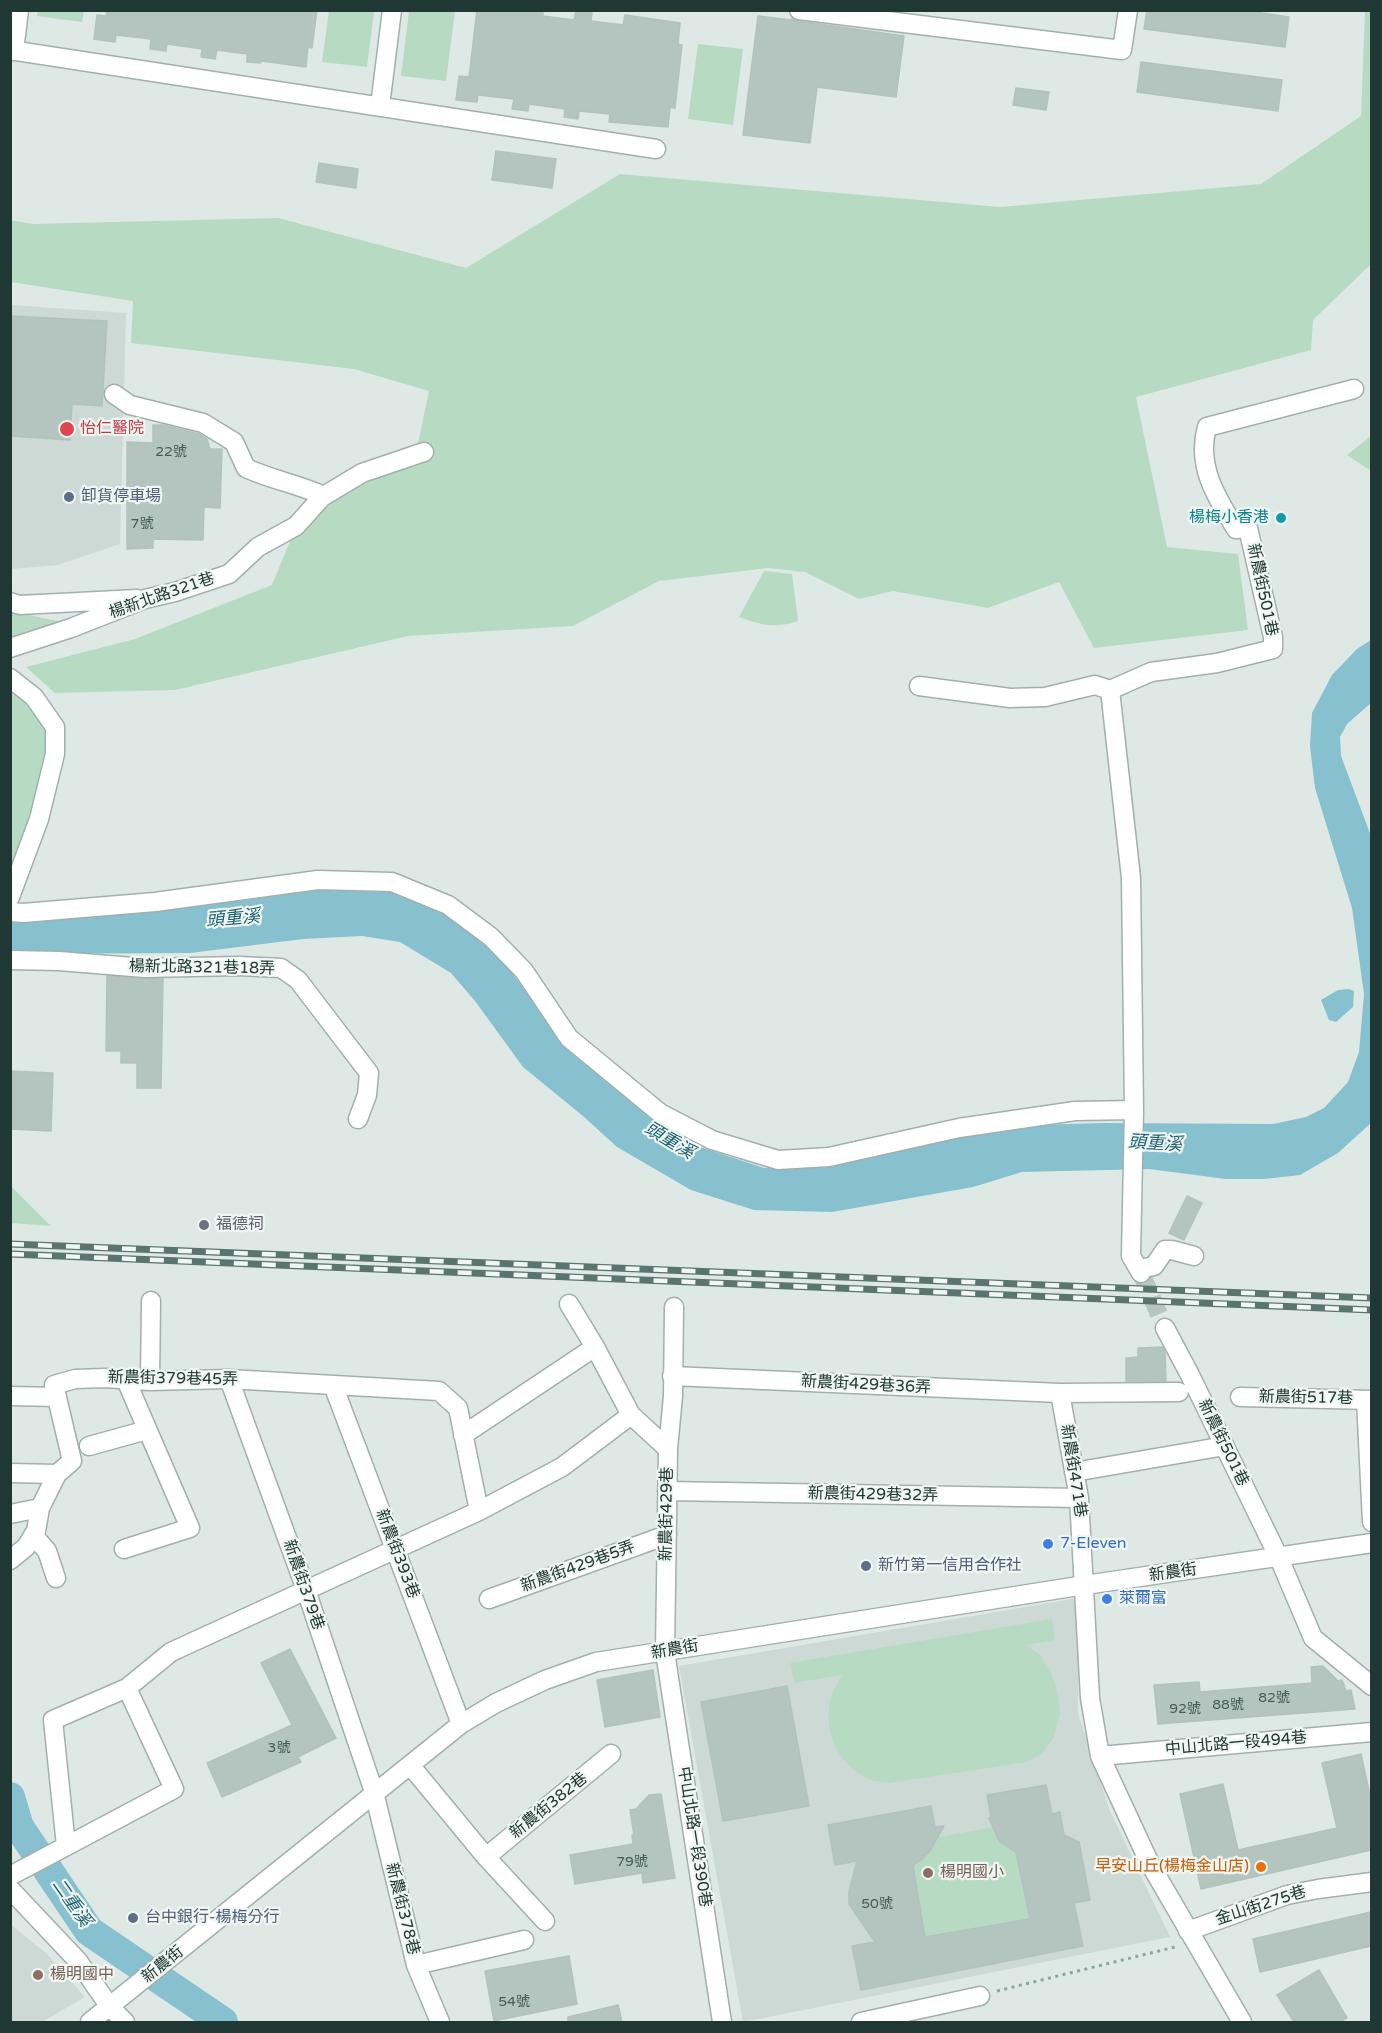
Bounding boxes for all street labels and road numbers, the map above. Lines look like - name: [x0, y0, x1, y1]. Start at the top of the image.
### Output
- street label: 新農街501巷: [1243, 542, 1281, 638]
- street label: 楊新北路321巷: [107, 569, 217, 623]
- street label: 楊新北路321巷18弄: [129, 957, 275, 979]
- street label: 新農街379巷45弄: [108, 1368, 238, 1390]
- street label: 新農街429巷36弄: [800, 1372, 932, 1398]
- street label: 新農街517巷: [1259, 1388, 1353, 1408]
- street label: 新農街501巷: [1194, 1396, 1252, 1490]
- street label: 新農街471巷: [1056, 1423, 1090, 1519]
- street label: 新農街429巷: [657, 1467, 677, 1561]
- street label: 新農街429巷32弄: [808, 1484, 938, 1506]
- street label: 新農街393巷: [371, 1507, 423, 1601]
- street label: 新農街379巷: [279, 1537, 327, 1633]
- street label: 新農街429巷5弄: [518, 1537, 638, 1597]
- street label: 新農街: [1148, 1560, 1198, 1586]
- street label: 新農街: [650, 1636, 700, 1664]
- street label: 中山北路一段494巷: [1164, 1728, 1308, 1760]
- street label: 中山北路一段390巷: [673, 1765, 715, 1909]
- street label: 新農街382巷: [506, 1769, 592, 1843]
- street label: 新農街378巷: [381, 1861, 423, 1957]
- street label: 金山街275巷: [1213, 1882, 1309, 1930]
- street label: 新農街: [138, 1942, 188, 1988]

